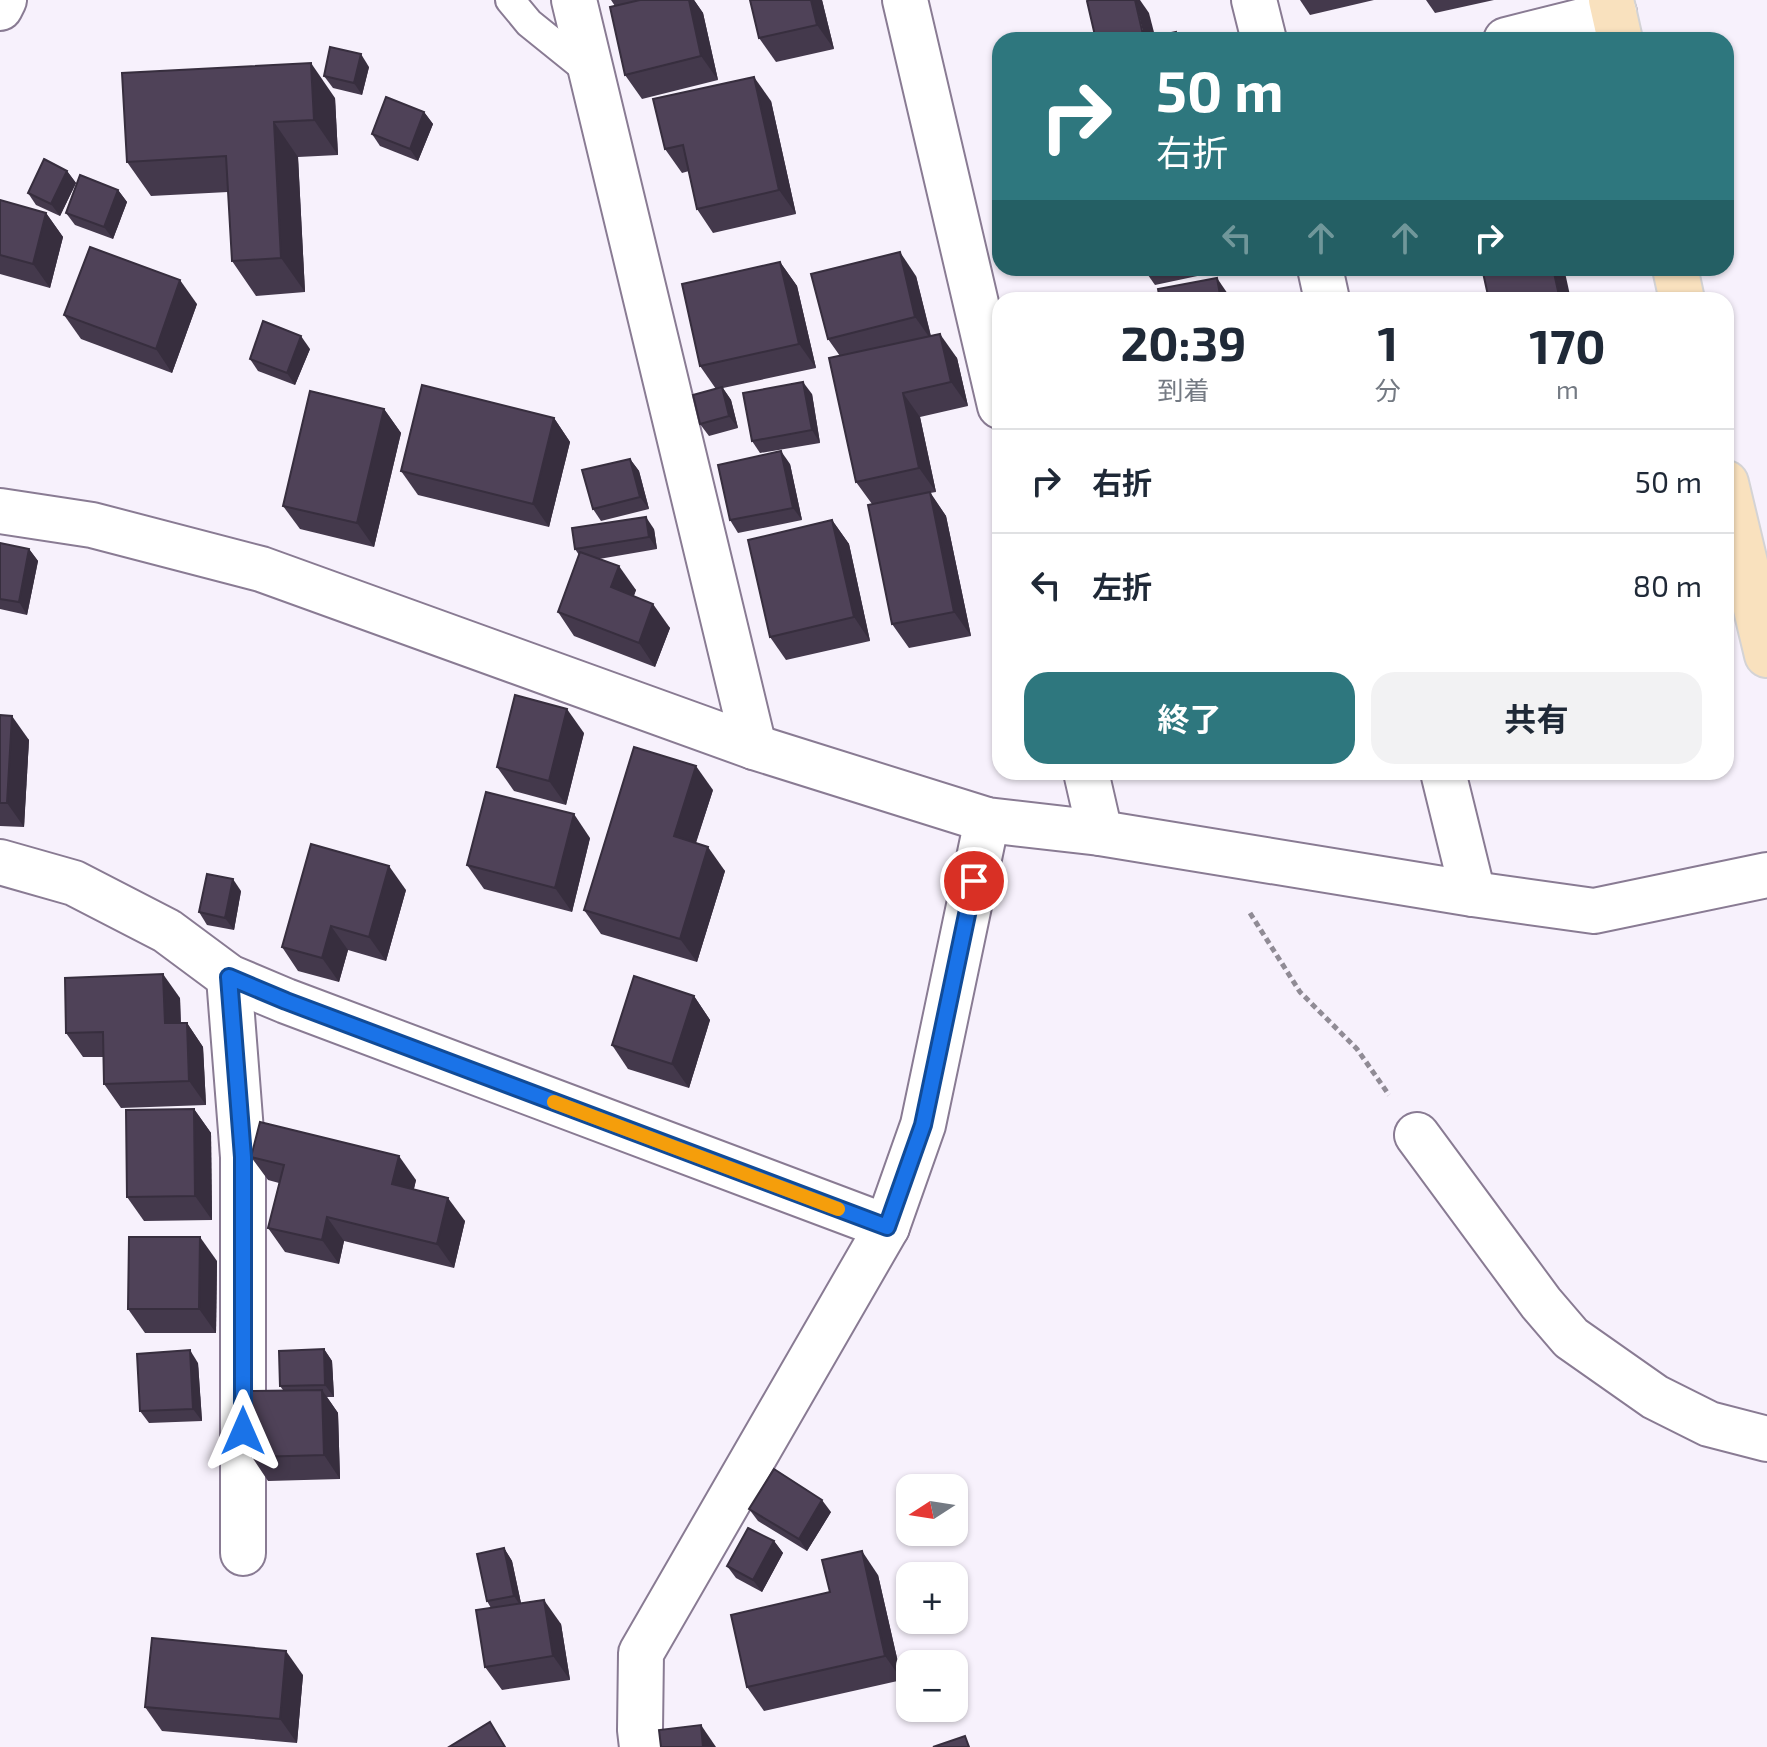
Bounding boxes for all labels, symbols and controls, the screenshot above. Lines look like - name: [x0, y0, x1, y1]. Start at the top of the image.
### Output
- text: 50 m: [1156, 56, 1284, 123]
- icon: right: [1024, 64, 1128, 168]
- text: 右折: [1156, 130, 1228, 173]
- icon: left: [1215, 216, 1259, 260]
- icon: ahead: [1299, 216, 1343, 260]
- icon: ahead: [1383, 216, 1427, 260]
- icon: right: [1467, 216, 1511, 260]
- text: 20:39: [1120, 313, 1246, 371]
- text: 1: [1377, 313, 1398, 371]
- text: 170: [1529, 316, 1606, 374]
- text: m: [1556, 373, 1579, 404]
- text: 到着: [1157, 374, 1209, 405]
- text: 分: [1375, 374, 1401, 405]
- icon: right: [1024, 459, 1068, 503]
- text: 50 m: [1635, 463, 1702, 499]
- text: 右折: [1092, 464, 1152, 500]
- icon: left: [1024, 563, 1068, 607]
- text: 80 m: [1633, 567, 1702, 603]
- text: 左折: [1092, 568, 1152, 604]
- button: 終了: [1024, 672, 1355, 764]
- button: 共有: [1371, 672, 1702, 764]
- pin: [940, 847, 1008, 915]
- icon: arrive: [952, 859, 996, 903]
- position arrow: [201, 1389, 285, 1473]
- north arrow: [896, 1474, 968, 1546]
- map controls: [896, 1474, 968, 1722]
- button: +: [896, 1562, 968, 1634]
- button: −: [896, 1650, 968, 1722]

